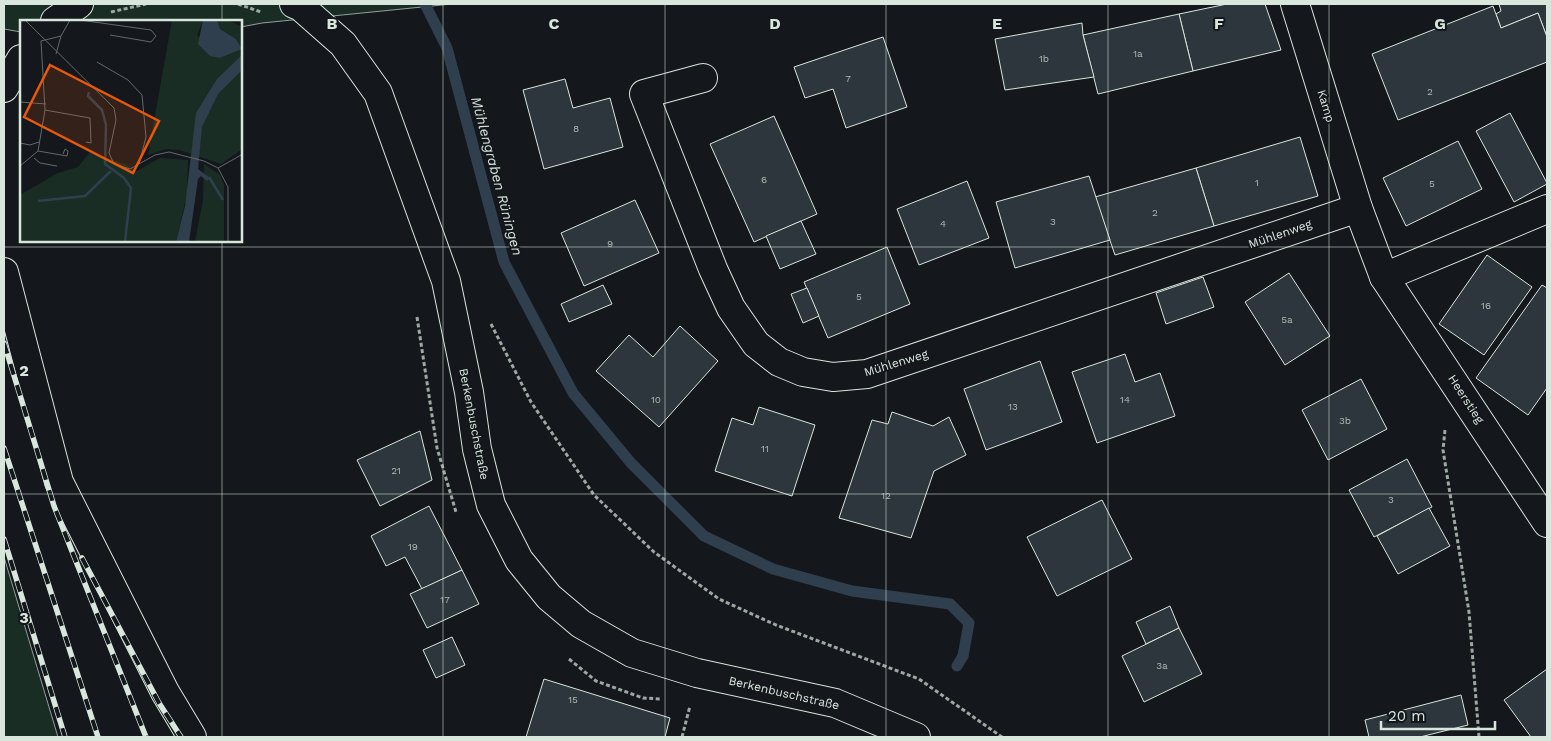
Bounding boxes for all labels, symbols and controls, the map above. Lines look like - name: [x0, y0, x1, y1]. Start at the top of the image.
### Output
- text: B: [327, 14, 338, 33]
- text: C: [549, 14, 560, 33]
- text: D: [769, 14, 781, 33]
- text: E: [992, 14, 1002, 33]
- text: F: [1214, 14, 1224, 33]
- text: G: [1434, 14, 1446, 33]
- inset map: [20, 20, 242, 242]
- house number: 1a: [1133, 48, 1143, 59]
- house number: 1b: [1039, 53, 1049, 64]
- house number: 7: [845, 73, 851, 84]
- house number: 2: [1427, 86, 1433, 97]
- street label: Kamp: [1314, 88, 1338, 124]
- water label: Mühlengraben Rüningen: [468, 95, 526, 257]
- house number: 8: [573, 123, 579, 134]
- house number: 6: [761, 174, 767, 185]
- house number: 1: [1255, 177, 1259, 188]
- house number: 5: [1429, 178, 1435, 189]
- house number: 2: [1152, 207, 1158, 218]
- house number: 3: [1050, 216, 1056, 227]
- street label: Mühlenweg: [1246, 216, 1314, 251]
- house number: 4: [940, 218, 946, 229]
- house number: 9: [607, 238, 613, 249]
- house number: 5: [856, 291, 862, 302]
- house number: 16: [1481, 300, 1491, 311]
- house number: 5a: [1281, 314, 1293, 325]
- street label: Mühlenweg: [862, 346, 930, 379]
- text: 2: [19, 361, 29, 380]
- street label: Berkenbuschstraße: [456, 367, 492, 481]
- street label: Heerstieg: [1445, 372, 1487, 426]
- house number: 10: [651, 394, 661, 405]
- house number: 14: [1120, 394, 1130, 405]
- house number: 13: [1008, 401, 1018, 412]
- house number: 3b: [1339, 415, 1351, 426]
- house number: 11: [761, 443, 769, 454]
- house number: 21: [391, 465, 401, 476]
- house number: 12: [881, 490, 891, 501]
- house number: 3: [1388, 494, 1394, 505]
- house number: 19: [408, 541, 418, 552]
- house number: 17: [440, 594, 450, 605]
- text: 3: [19, 608, 29, 627]
- house number: 3a: [1156, 660, 1168, 671]
- street label: Berkenbuschstraße: [727, 673, 841, 713]
- house number: 15: [568, 694, 578, 705]
- scale bar: [1381, 698, 1495, 730]
- text: 20 m: [1388, 707, 1426, 725]

